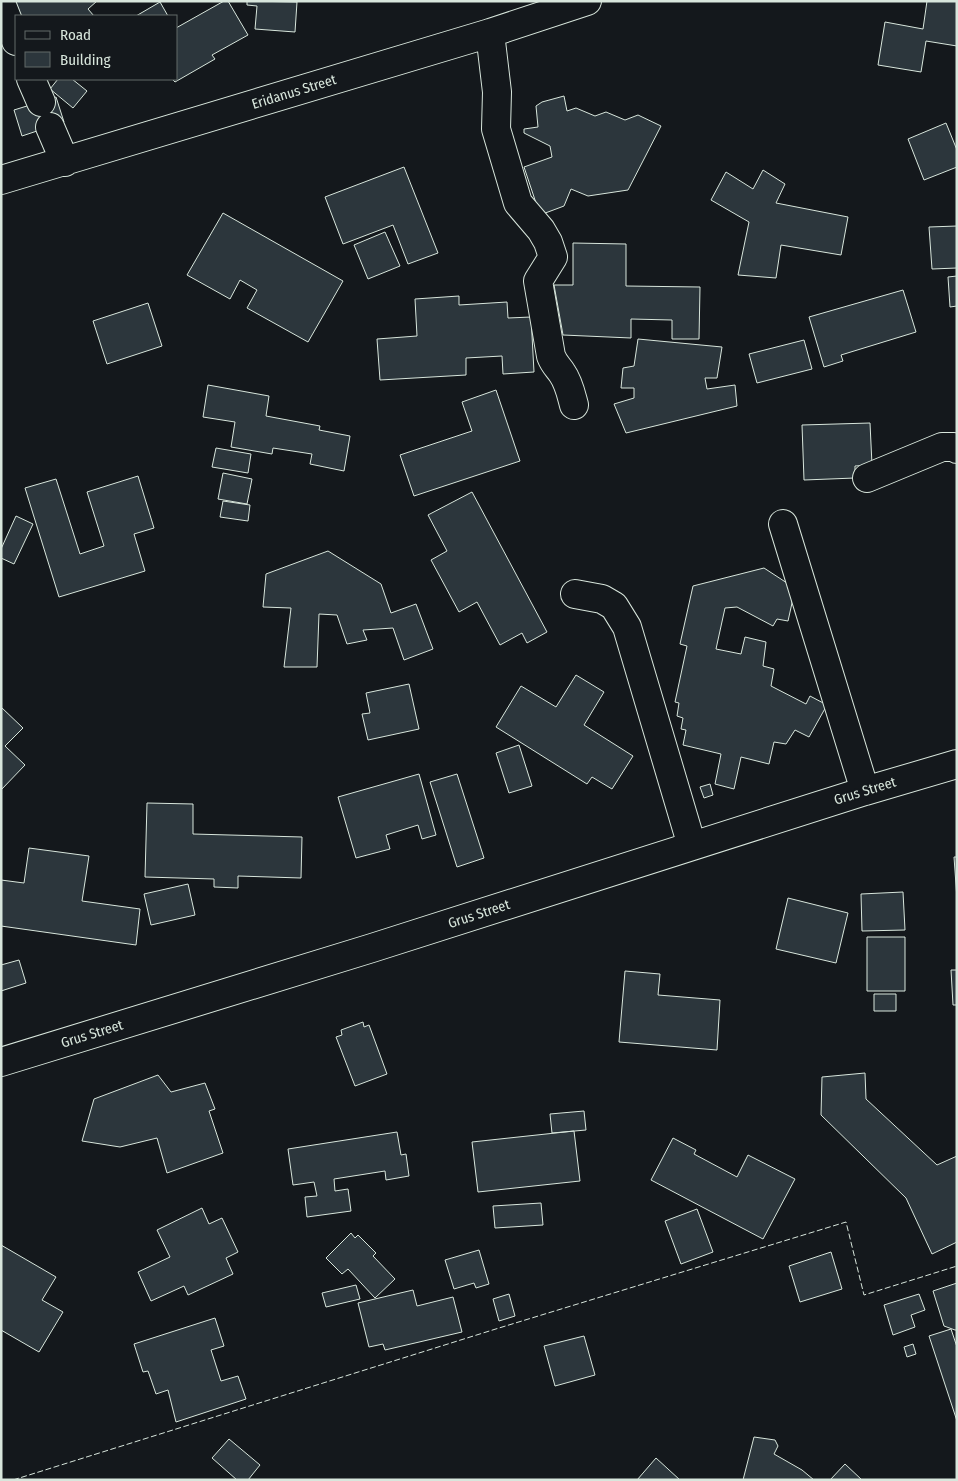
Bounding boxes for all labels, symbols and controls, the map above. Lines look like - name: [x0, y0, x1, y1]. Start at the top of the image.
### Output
- legend: [15, 15, 178, 80]
- text: Road: [60, 26, 91, 44]
- text: Building: [60, 51, 111, 69]
- street label: Eridanus Street: [250, 71, 339, 113]
- street label: Grus Street: [832, 773, 898, 808]
- street label: Grus Street: [446, 896, 512, 932]
- street label: Grus Street: [59, 1016, 125, 1051]

